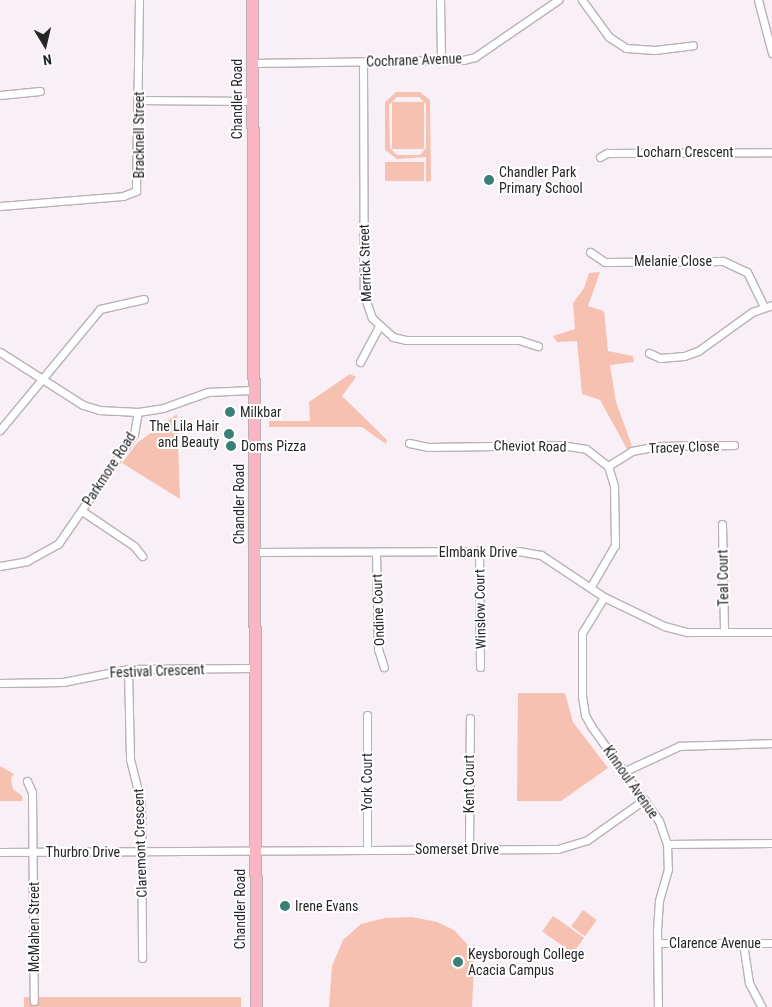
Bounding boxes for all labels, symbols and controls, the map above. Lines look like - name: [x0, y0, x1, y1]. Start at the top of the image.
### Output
- north arrow: [20, 20, 70, 70]
- street label: Cochrane Avenue: [366, 50, 462, 70]
- text: N: [42, 51, 53, 68]
- street label: Chandler Road: [229, 59, 245, 139]
- street label: Bracknell Street: [131, 92, 147, 178]
- street label: Locharn Crescent: [637, 144, 733, 160]
- place label: Chandler Park Primary School: [499, 164, 583, 196]
- marker: Chandler Park Primary School: [483, 174, 495, 186]
- street label: Merrick Street: [355, 224, 375, 302]
- street label: Melanie Close: [634, 253, 712, 269]
- place label: Milkbar: [240, 404, 281, 420]
- marker: Milkbar: [224, 406, 236, 418]
- place label: The Lila Hair and Beauty: [149, 418, 219, 451]
- marker: The Lila Hair and Beauty: [223, 428, 235, 440]
- street label: Parkmore Road: [79, 429, 139, 509]
- street label: Cheviot Road: [493, 437, 567, 455]
- street label: Tracey Close: [648, 437, 720, 457]
- place label: Doms Pizza: [241, 438, 306, 454]
- marker: Doms Pizza: [225, 440, 237, 452]
- street label: Chandler Road: [231, 464, 247, 544]
- street label: Elmbank Drive: [439, 544, 517, 560]
- street label: Teal Court: [714, 549, 732, 607]
- street label: Winslow Court: [471, 569, 489, 649]
- street label: Ondine Court: [368, 574, 388, 646]
- street label: Festival Crescent: [109, 661, 205, 681]
- street label: Kinnoul Avenue: [600, 742, 662, 822]
- street label: York Court: [359, 753, 375, 811]
- street label: Kent Court: [461, 755, 477, 813]
- street label: Claremont Crescent: [130, 788, 150, 898]
- street label: Somerset Drive: [415, 841, 499, 857]
- street label: Thurbro Drive: [46, 844, 120, 860]
- street label: Chandler Road: [232, 869, 248, 949]
- street label: McMahen Street: [26, 882, 42, 972]
- place label: Irene Evans: [295, 898, 358, 914]
- marker: Irene Evans: [279, 900, 291, 912]
- street label: Clarence Avenue: [669, 935, 761, 951]
- place label: Keysborough College Acacia Campus: [468, 946, 584, 979]
- marker: Keysborough College Acacia Campus: [452, 956, 464, 968]

